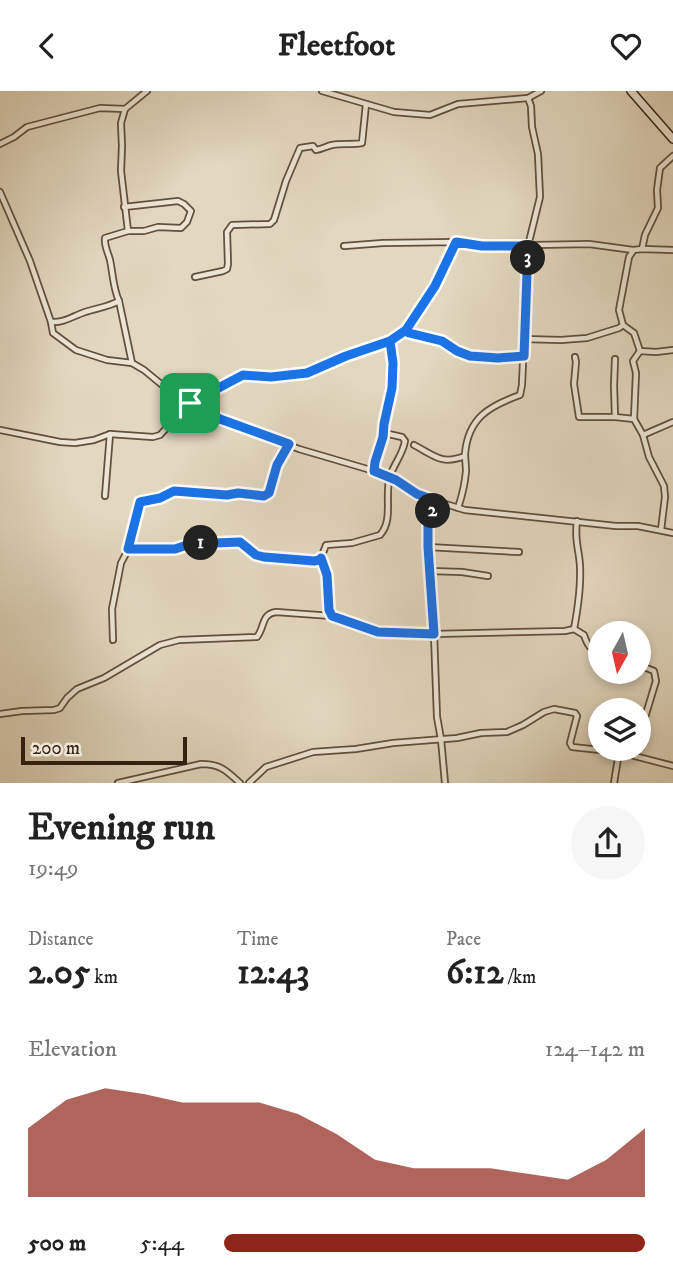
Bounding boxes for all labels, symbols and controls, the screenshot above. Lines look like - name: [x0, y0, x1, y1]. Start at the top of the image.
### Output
- text: Fleetfoot: [278, 26, 395, 66]
- icon: back: [28, 27, 66, 65]
- icon: heart: [607, 27, 645, 65]
- pin: 3: [510, 241, 546, 275]
- text: 3: [524, 246, 531, 269]
- pin: [160, 373, 220, 433]
- icon: arrive: [171, 384, 209, 422]
- pin: 2: [416, 493, 450, 529]
- text: 2: [428, 499, 437, 522]
- pin: 1: [184, 525, 218, 561]
- text: 1: [197, 531, 204, 554]
- north arrow: [588, 621, 651, 684]
- map controls: [588, 621, 651, 761]
- button: layers: [588, 698, 651, 761]
- scale bar: [21, 733, 187, 765]
- text: 200 m: [32, 737, 80, 760]
- text: Evening run: [28, 804, 215, 852]
- button: share: [571, 806, 645, 880]
- text: 19:49: [28, 854, 79, 883]
- text: Distance: [28, 928, 93, 951]
- text: Time: [237, 928, 278, 951]
- text: Pace: [446, 928, 481, 951]
- text: 2.05: [28, 951, 90, 995]
- text: 12:43: [237, 951, 309, 995]
- text: 6:12: [446, 951, 503, 995]
- text: km: [90, 966, 118, 989]
- text: /km: [503, 966, 536, 989]
- text: Elevation: [28, 1035, 117, 1064]
- text: 124–142 m: [545, 1035, 645, 1064]
- text: 500 m: [28, 1229, 86, 1258]
- text: 5:44: [140, 1229, 184, 1258]

